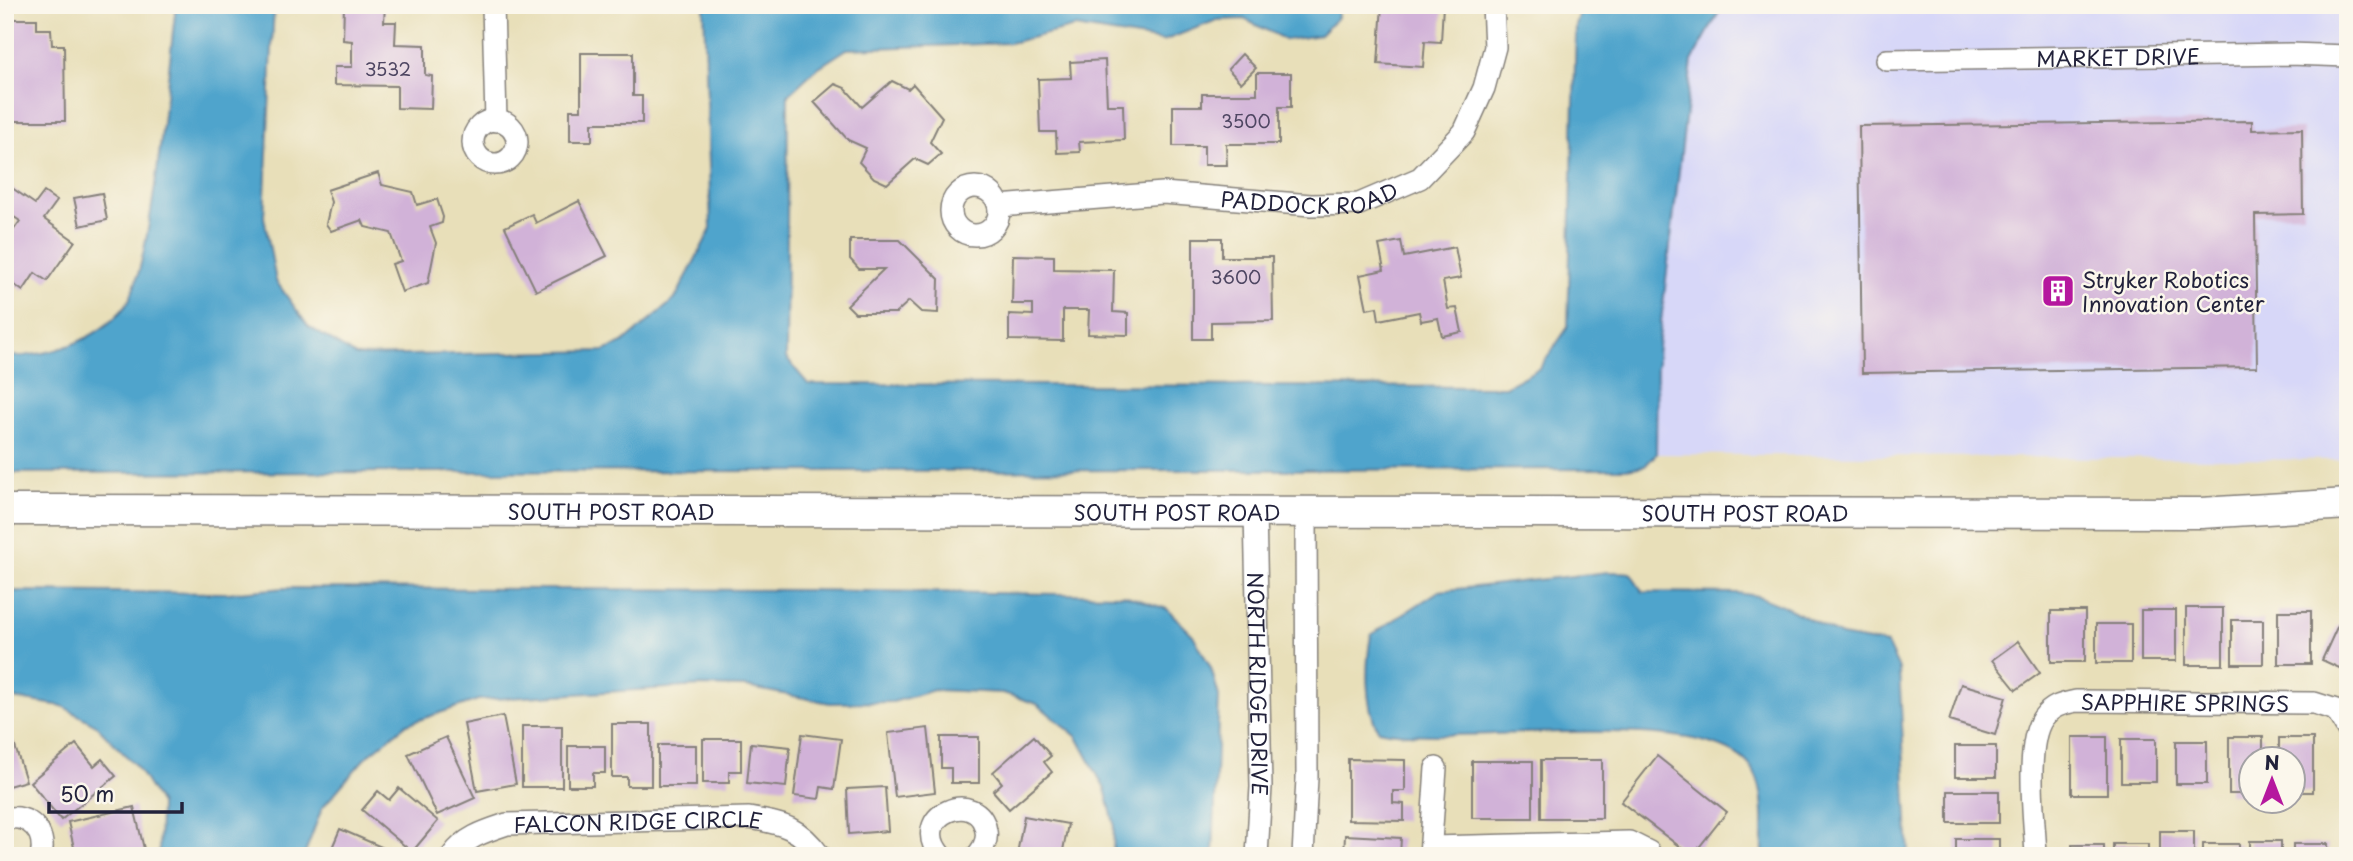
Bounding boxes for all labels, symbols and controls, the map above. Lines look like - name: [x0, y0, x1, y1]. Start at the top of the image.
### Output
- street label: MARKET DRIVE: [2036, 39, 2200, 74]
- house number: 3532: [365, 55, 411, 82]
- house number: 3500: [1221, 107, 1271, 134]
- street label: PADDOCK ROAD: [1219, 173, 1403, 221]
- house number: 3600: [1211, 263, 1261, 290]
- place label: Stryker Robotics Innovation Center: [2082, 263, 2265, 319]
- building icon: Stryker Robotics Innovation Center: [2039, 272, 2077, 310]
- street label: SOUTH POST ROAD: [507, 495, 715, 527]
- street label: SOUTH POST ROAD: [1073, 495, 1281, 528]
- street label: SOUTH POST ROAD: [1641, 496, 1849, 529]
- street label: NORTH RIDGE DRIVE: [1240, 572, 1277, 797]
- street label: SAPPHIRE SPRINGS: [2080, 685, 2289, 719]
- north arrow: [2238, 746, 2308, 816]
- text: N: [2264, 748, 2280, 776]
- scale bar: [49, 770, 182, 814]
- text: 50 m: [60, 777, 114, 809]
- street label: FALCON RIDGE CIRCLE: [513, 802, 765, 840]

